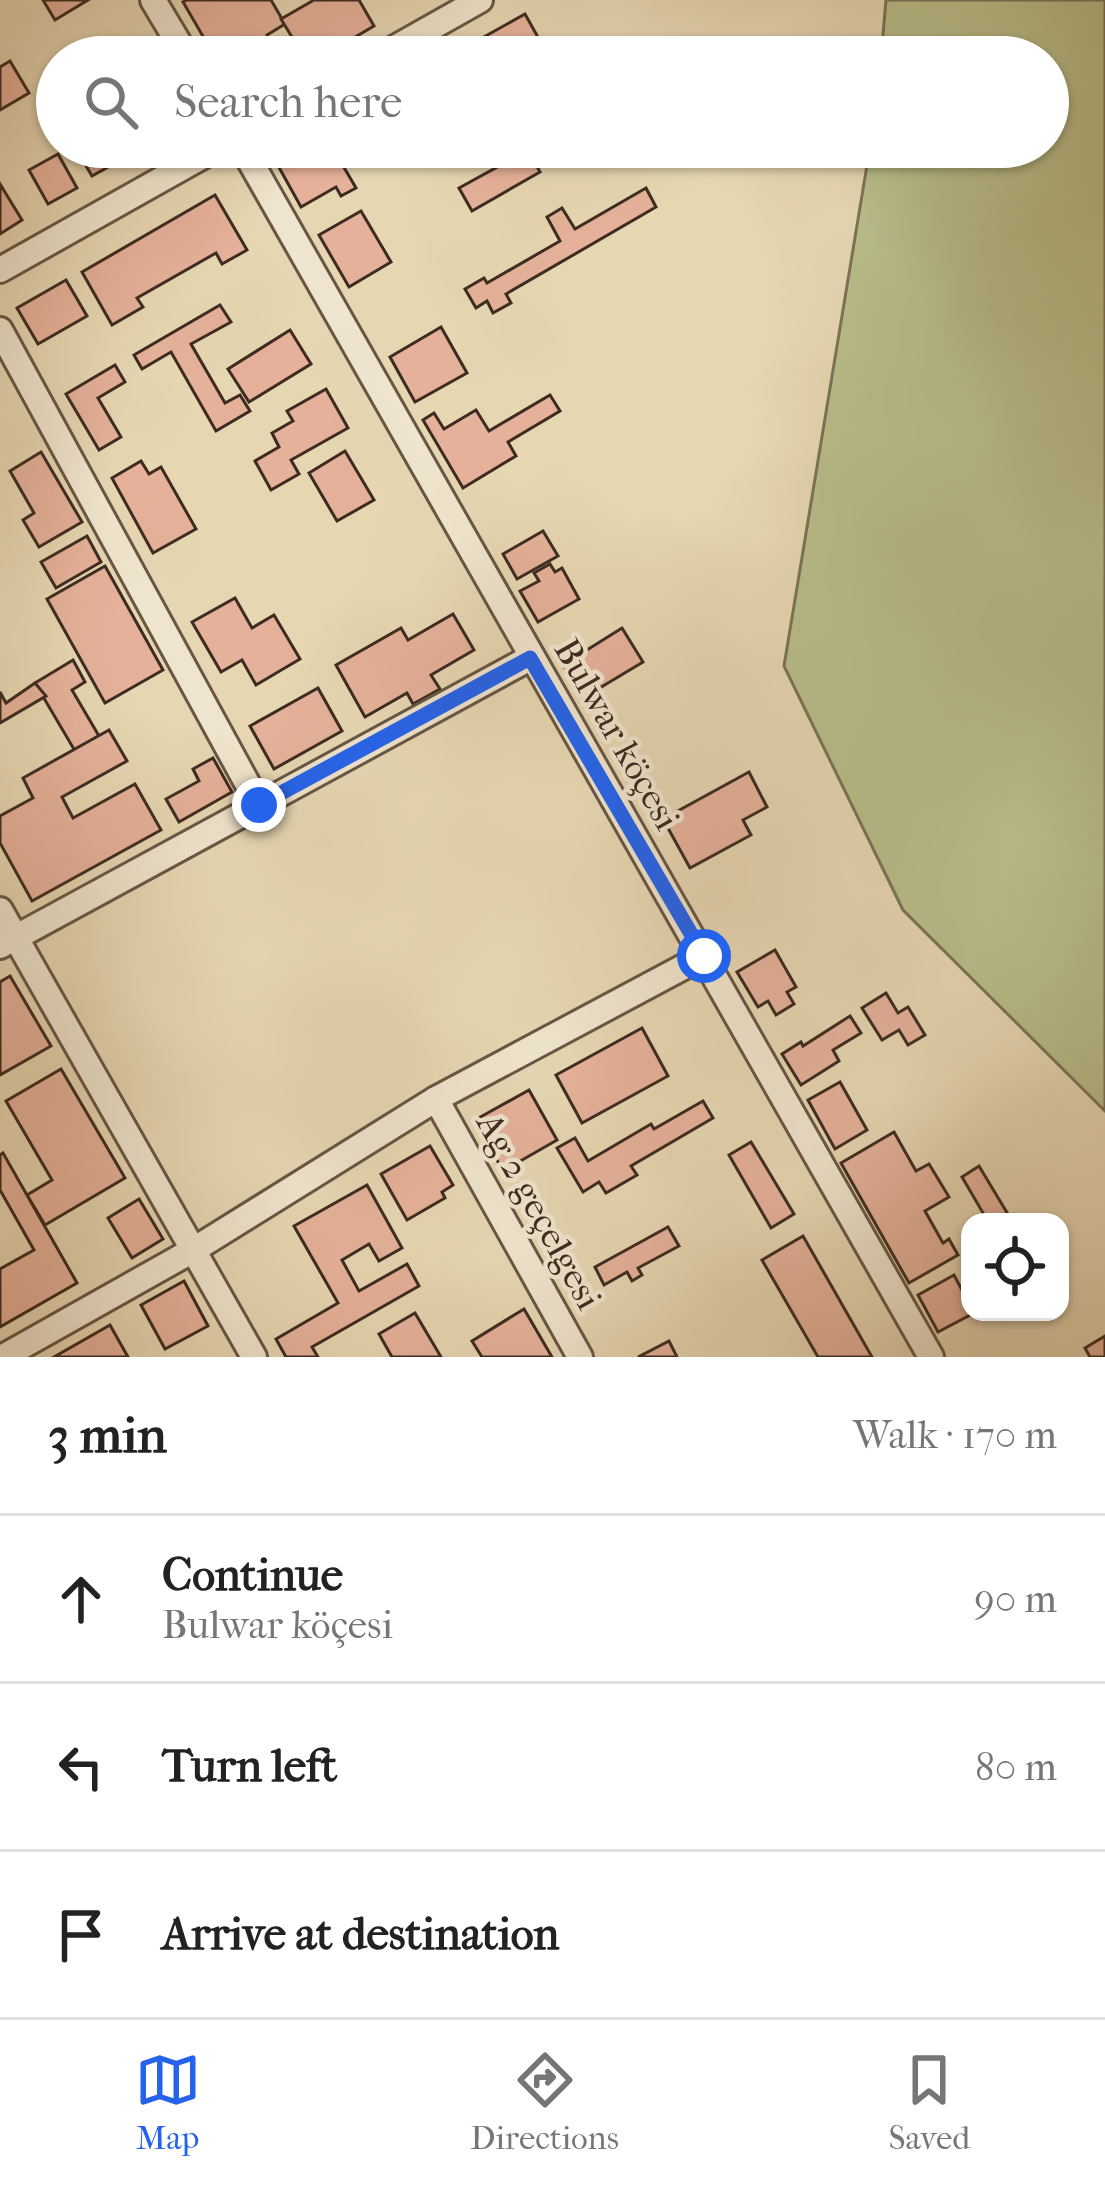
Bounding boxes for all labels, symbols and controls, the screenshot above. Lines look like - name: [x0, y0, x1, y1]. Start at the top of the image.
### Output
- search box: [36, 36, 1069, 168]
- icon: search: [78, 69, 144, 135]
- text: Search here: [174, 76, 402, 129]
- street label: Bulwar köçesi: [545, 631, 689, 837]
- route end: [232, 778, 286, 832]
- route start: [677, 929, 731, 983]
- street label: Ag 2 geçelgesi: [467, 1104, 610, 1317]
- map controls: [961, 1213, 1069, 1321]
- button: locate: [961, 1213, 1069, 1321]
- text: 3 min: [48, 1405, 167, 1465]
- text: Walk · 170 m: [853, 1412, 1057, 1458]
- text: Continue: [162, 1549, 343, 1602]
- icon: ahead: [48, 1566, 114, 1632]
- text: 90 m: [974, 1576, 1057, 1622]
- text: Bulwar köçesi: [162, 1602, 393, 1648]
- icon: left: [48, 1734, 114, 1800]
- text: Turn left: [162, 1740, 337, 1793]
- text: 80 m: [975, 1744, 1057, 1790]
- icon: arrive: [48, 1902, 114, 1968]
- text: Arrive at destination: [162, 1908, 559, 1961]
- tab: Map: [135, 2047, 201, 2158]
- tab: Directions: [470, 2047, 619, 2158]
- tab: Saved: [888, 2047, 970, 2158]

